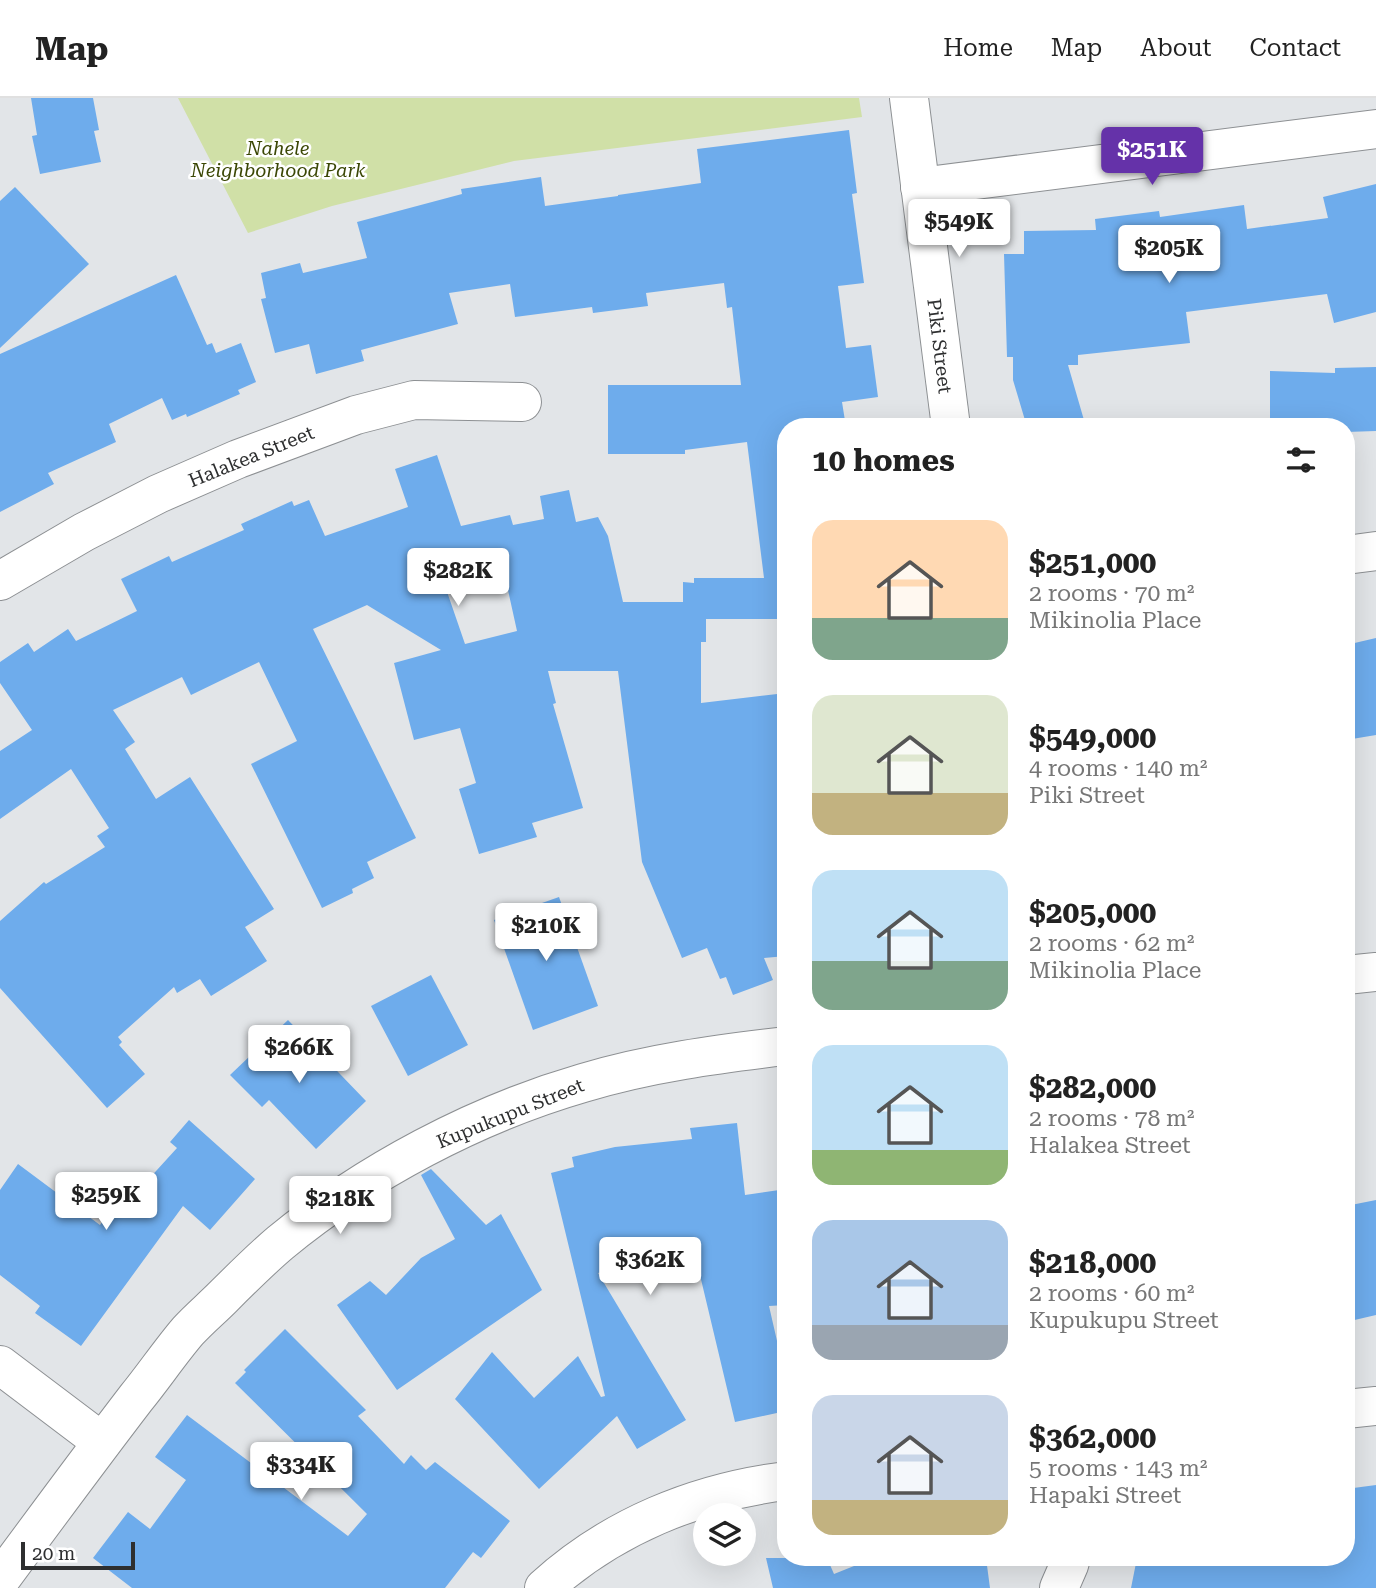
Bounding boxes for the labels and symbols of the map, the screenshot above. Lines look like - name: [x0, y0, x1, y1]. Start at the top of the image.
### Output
- pin: $251K: [1103, 127, 1201, 187]
- park label: Nahele Neighborhood Park: [190, 137, 366, 182]
- pin: $549K: [910, 200, 1008, 259]
- pin: $205K: [1120, 226, 1218, 285]
- street label: Piki Street: [922, 297, 957, 395]
- street label: Halakea Street: [185, 421, 317, 492]
- pin: $282K: [409, 548, 507, 608]
- pin: $210K: [497, 904, 595, 963]
- pin: $266K: [250, 1026, 348, 1085]
- street label: Kupukupu Street: [433, 1073, 587, 1153]
- pin: $259K: [57, 1172, 155, 1232]
- pin: $218K: [291, 1176, 389, 1236]
- pin: $362K: [601, 1238, 699, 1297]
- pin: $334K: [252, 1442, 350, 1502]
- scale bar: [21, 1539, 135, 1571]

